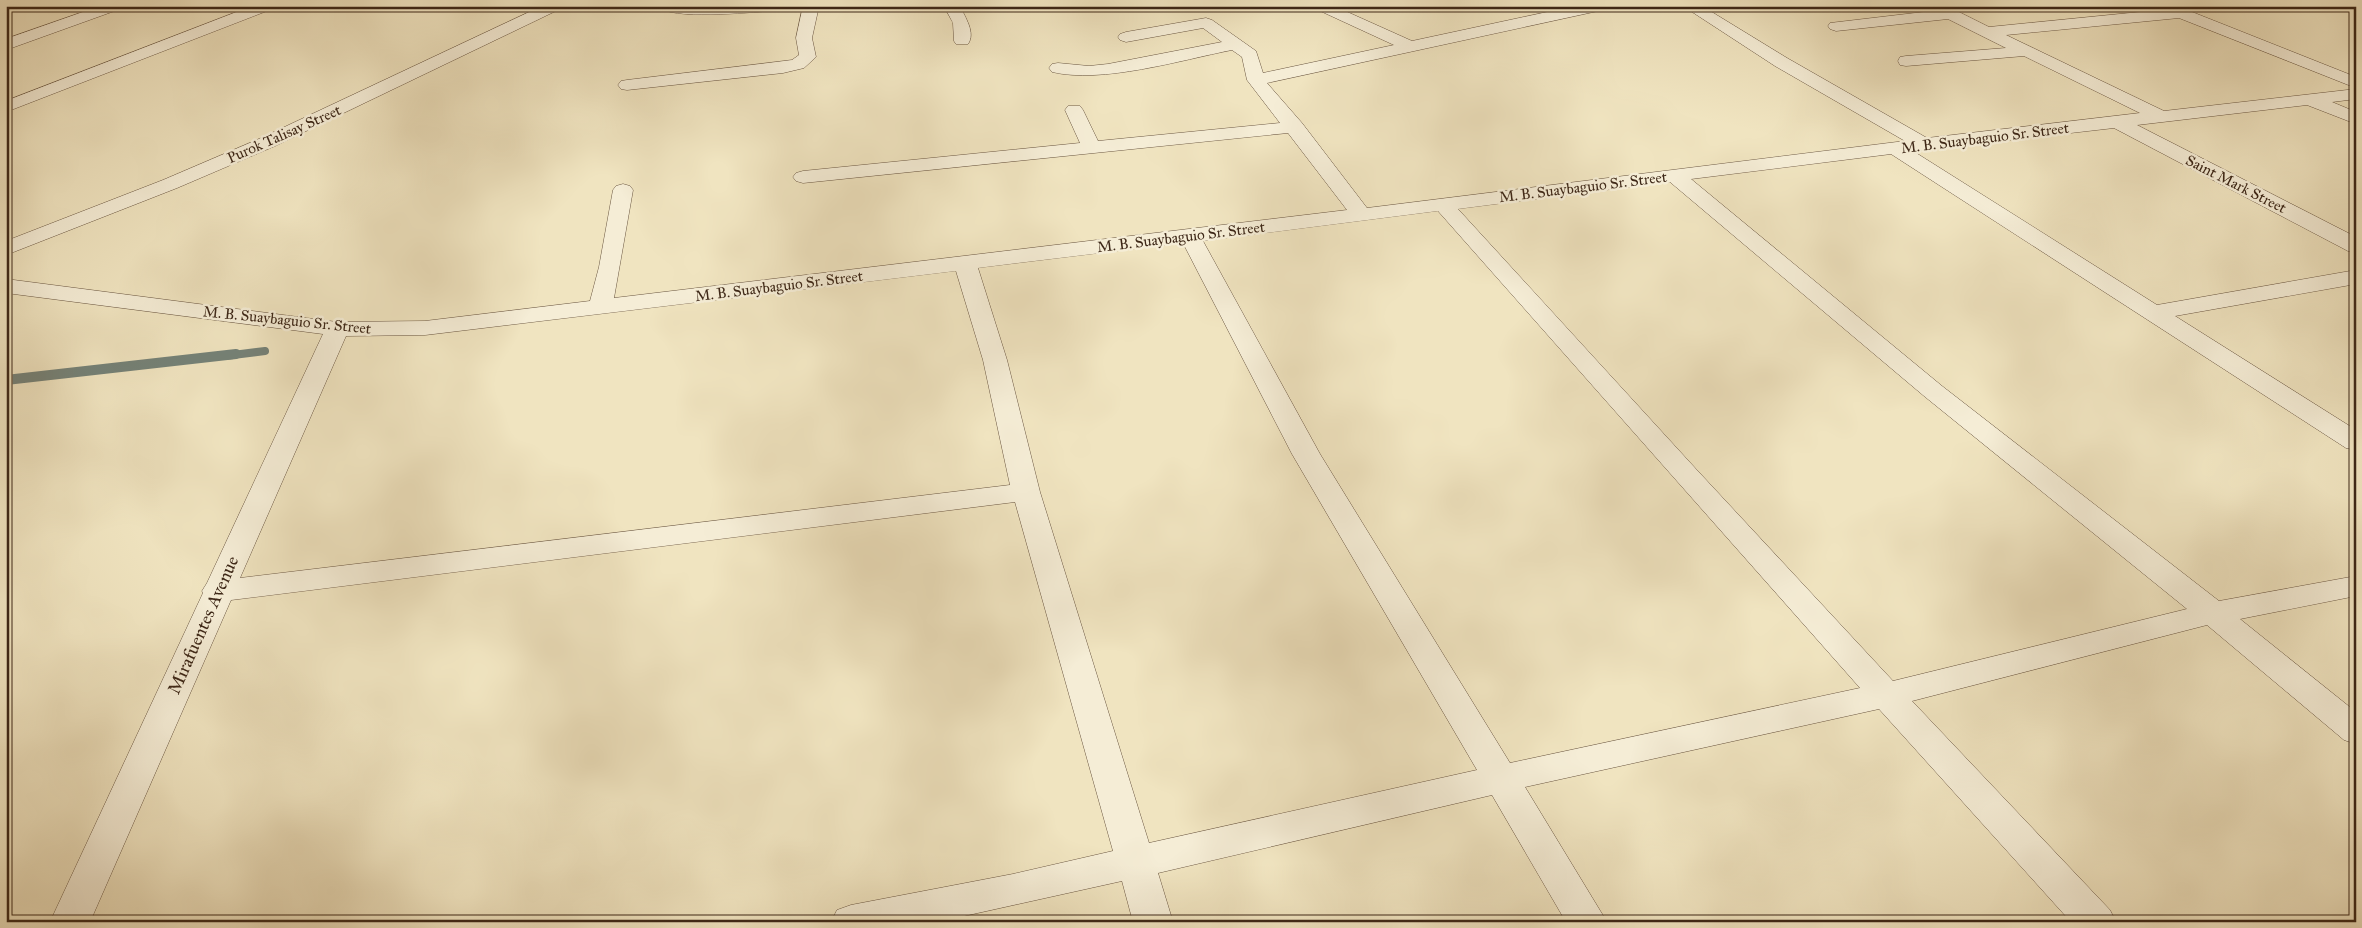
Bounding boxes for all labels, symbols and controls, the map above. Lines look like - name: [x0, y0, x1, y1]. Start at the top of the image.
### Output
- street label: Purok Talisay Street: [224, 100, 344, 167]
- street label: M. B. Suaybaguio Sr. Street: [1900, 119, 2071, 157]
- street label: Saint Mark Street: [2183, 151, 2290, 217]
- street label: M. B. Suaybaguio Sr. Street: [1498, 168, 1669, 206]
- street label: M. B. Suaybaguio Sr. Street: [1096, 218, 1267, 256]
- street label: M. B. Suaybaguio Sr. Street: [694, 267, 865, 305]
- street label: M. B. Suaybaguio Sr. Street: [202, 302, 373, 338]
- street label: Mirafuentes Avenue: [163, 552, 243, 698]

